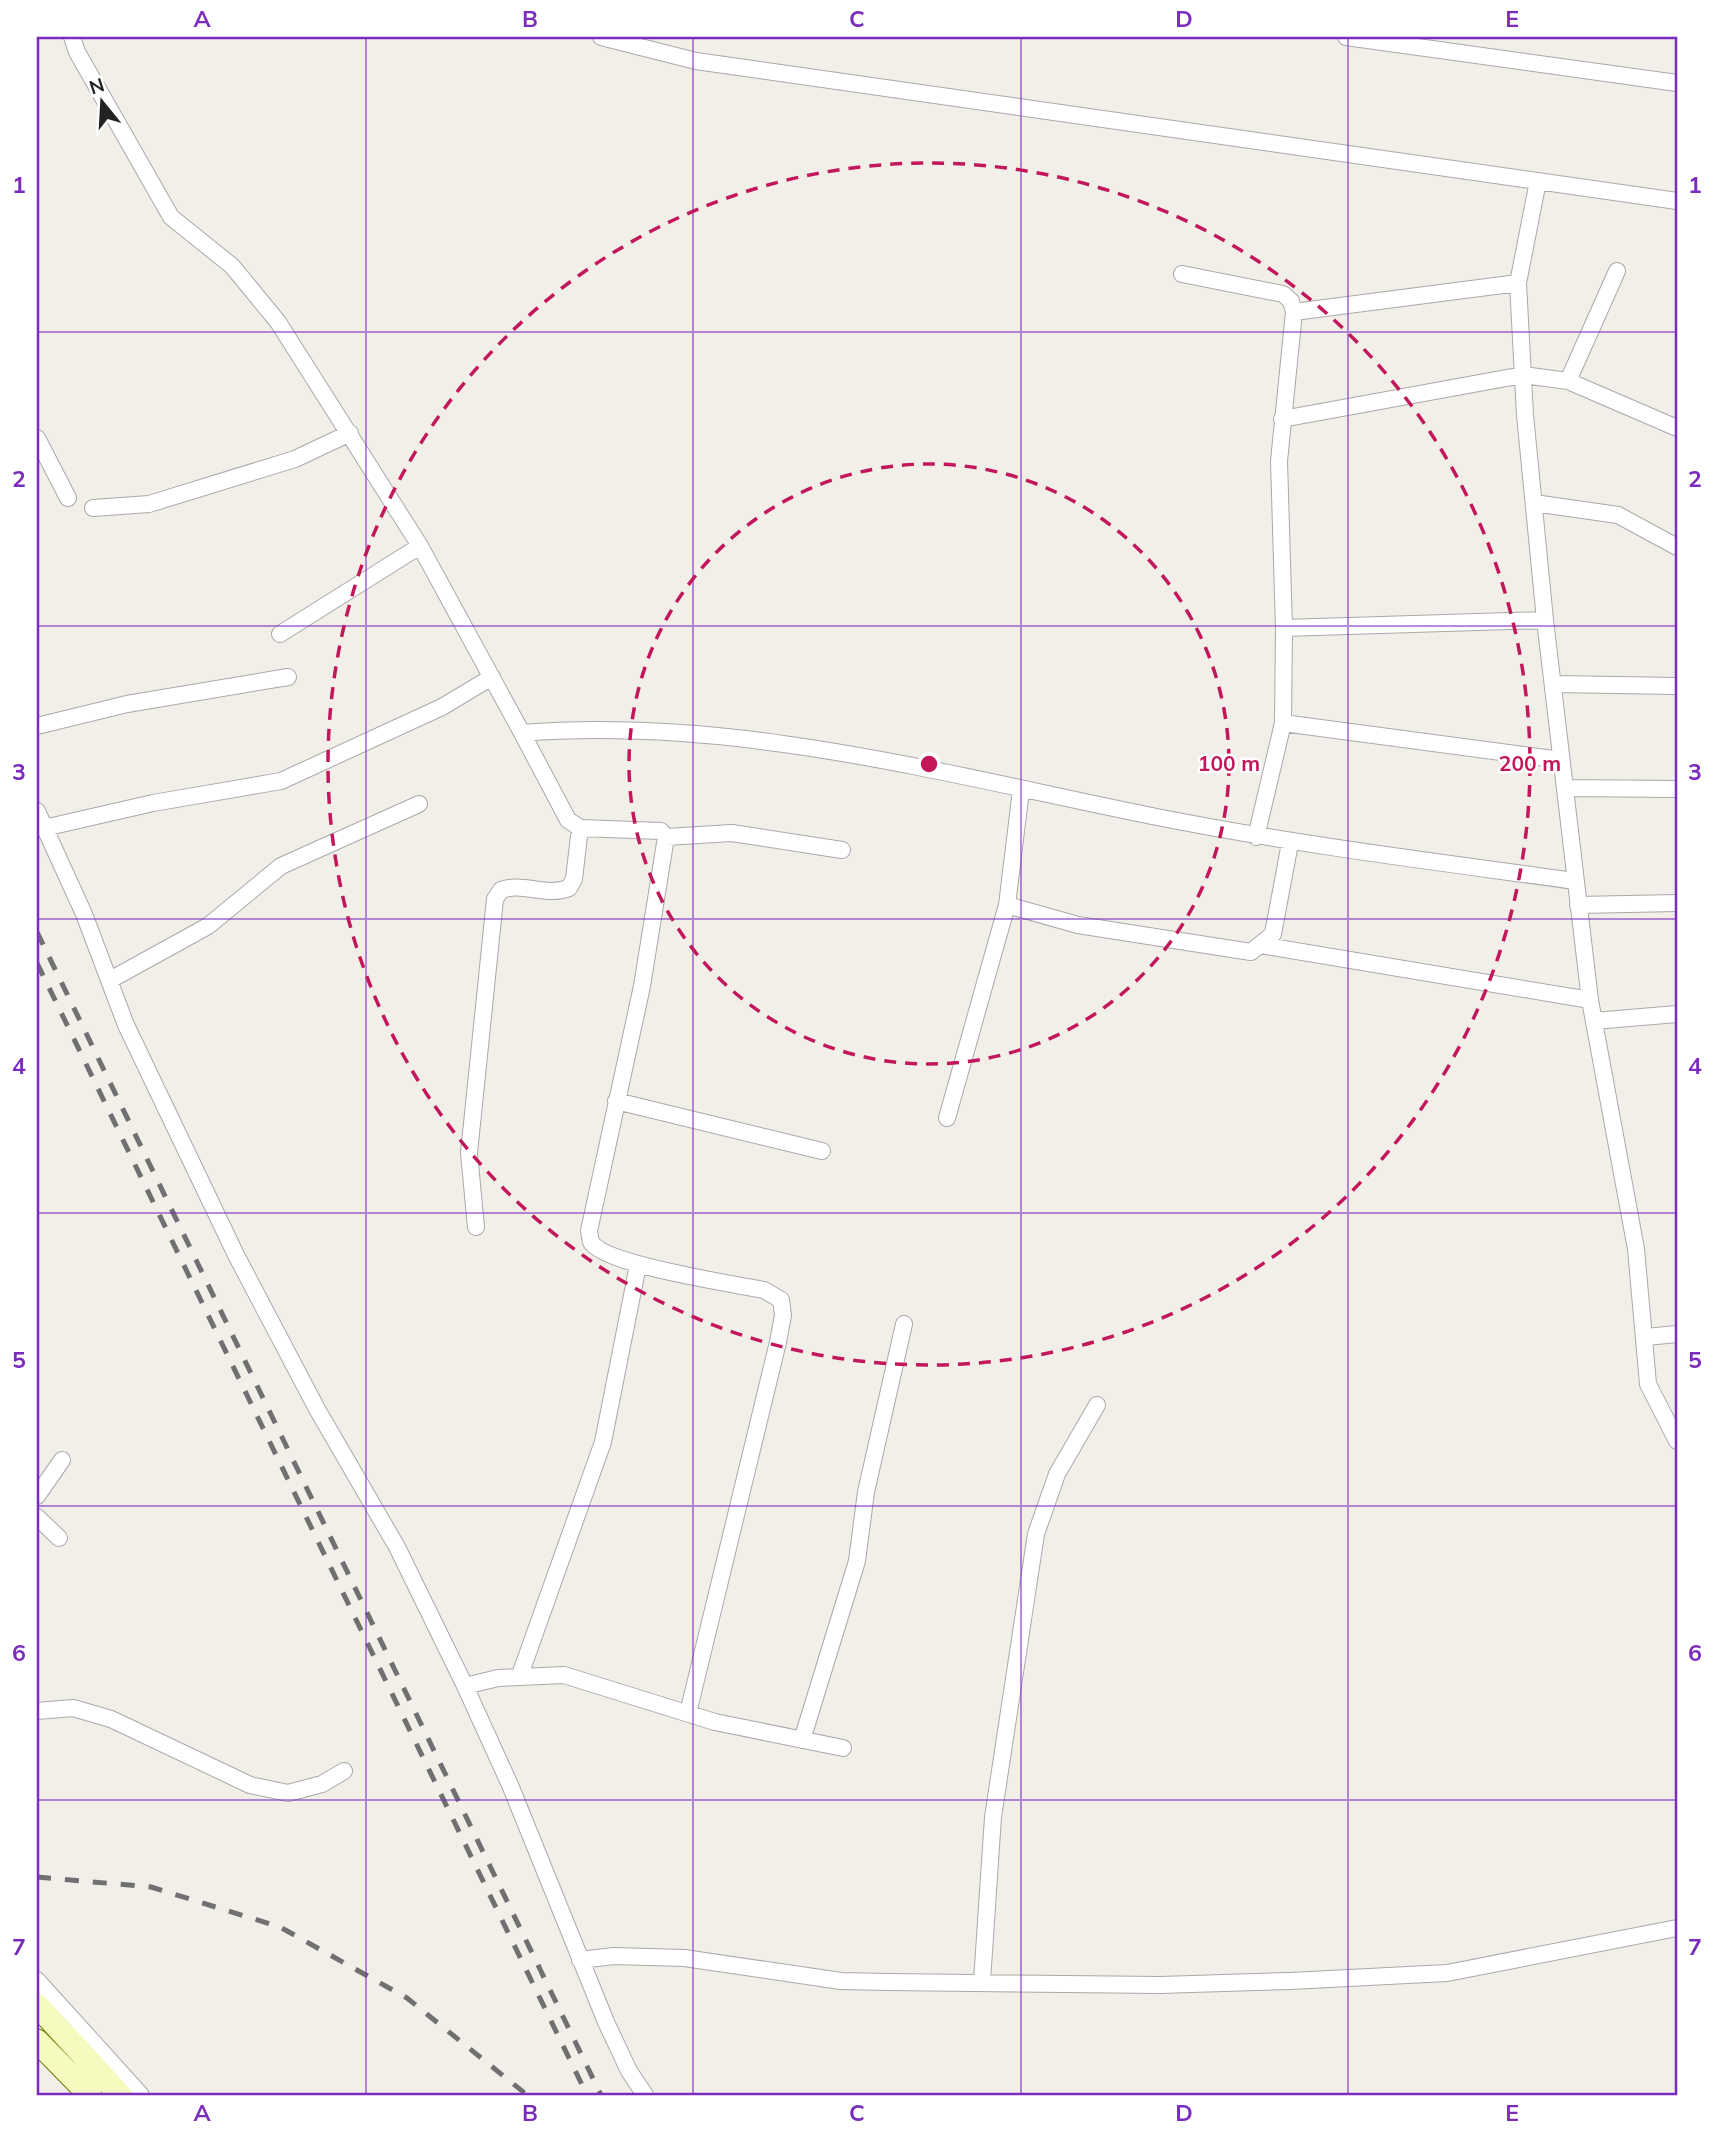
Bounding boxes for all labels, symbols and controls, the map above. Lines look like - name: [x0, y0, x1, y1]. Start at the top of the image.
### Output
- text: A: [193, 4, 211, 33]
- text: B: [522, 4, 538, 33]
- text: C: [849, 4, 865, 33]
- text: D: [1175, 4, 1193, 33]
- text: E: [1505, 4, 1519, 33]
- north arrow: [66, 66, 136, 136]
- text: N: [86, 72, 107, 99]
- text: 1: [12, 170, 26, 199]
- text: 1: [1688, 170, 1702, 199]
- text: 2: [12, 464, 26, 493]
- text: 2: [1688, 464, 1702, 493]
- text: 100 m: [1198, 750, 1260, 776]
- text: 200 m: [1499, 750, 1561, 776]
- centre of rings: [917, 752, 941, 776]
- text: 3: [12, 757, 26, 786]
- text: 3: [1688, 757, 1702, 786]
- text: 4: [12, 1051, 26, 1080]
- text: 4: [1688, 1051, 1702, 1080]
- text: 5: [12, 1345, 26, 1374]
- text: 5: [1688, 1345, 1702, 1374]
- text: 6: [12, 1638, 26, 1667]
- text: 6: [1688, 1638, 1702, 1667]
- text: 7: [12, 1932, 26, 1961]
- text: 7: [1688, 1932, 1702, 1961]
- text: A: [193, 2098, 211, 2127]
- text: B: [522, 2098, 538, 2127]
- text: C: [849, 2098, 865, 2127]
- text: D: [1175, 2098, 1193, 2127]
- text: E: [1505, 2098, 1519, 2127]

